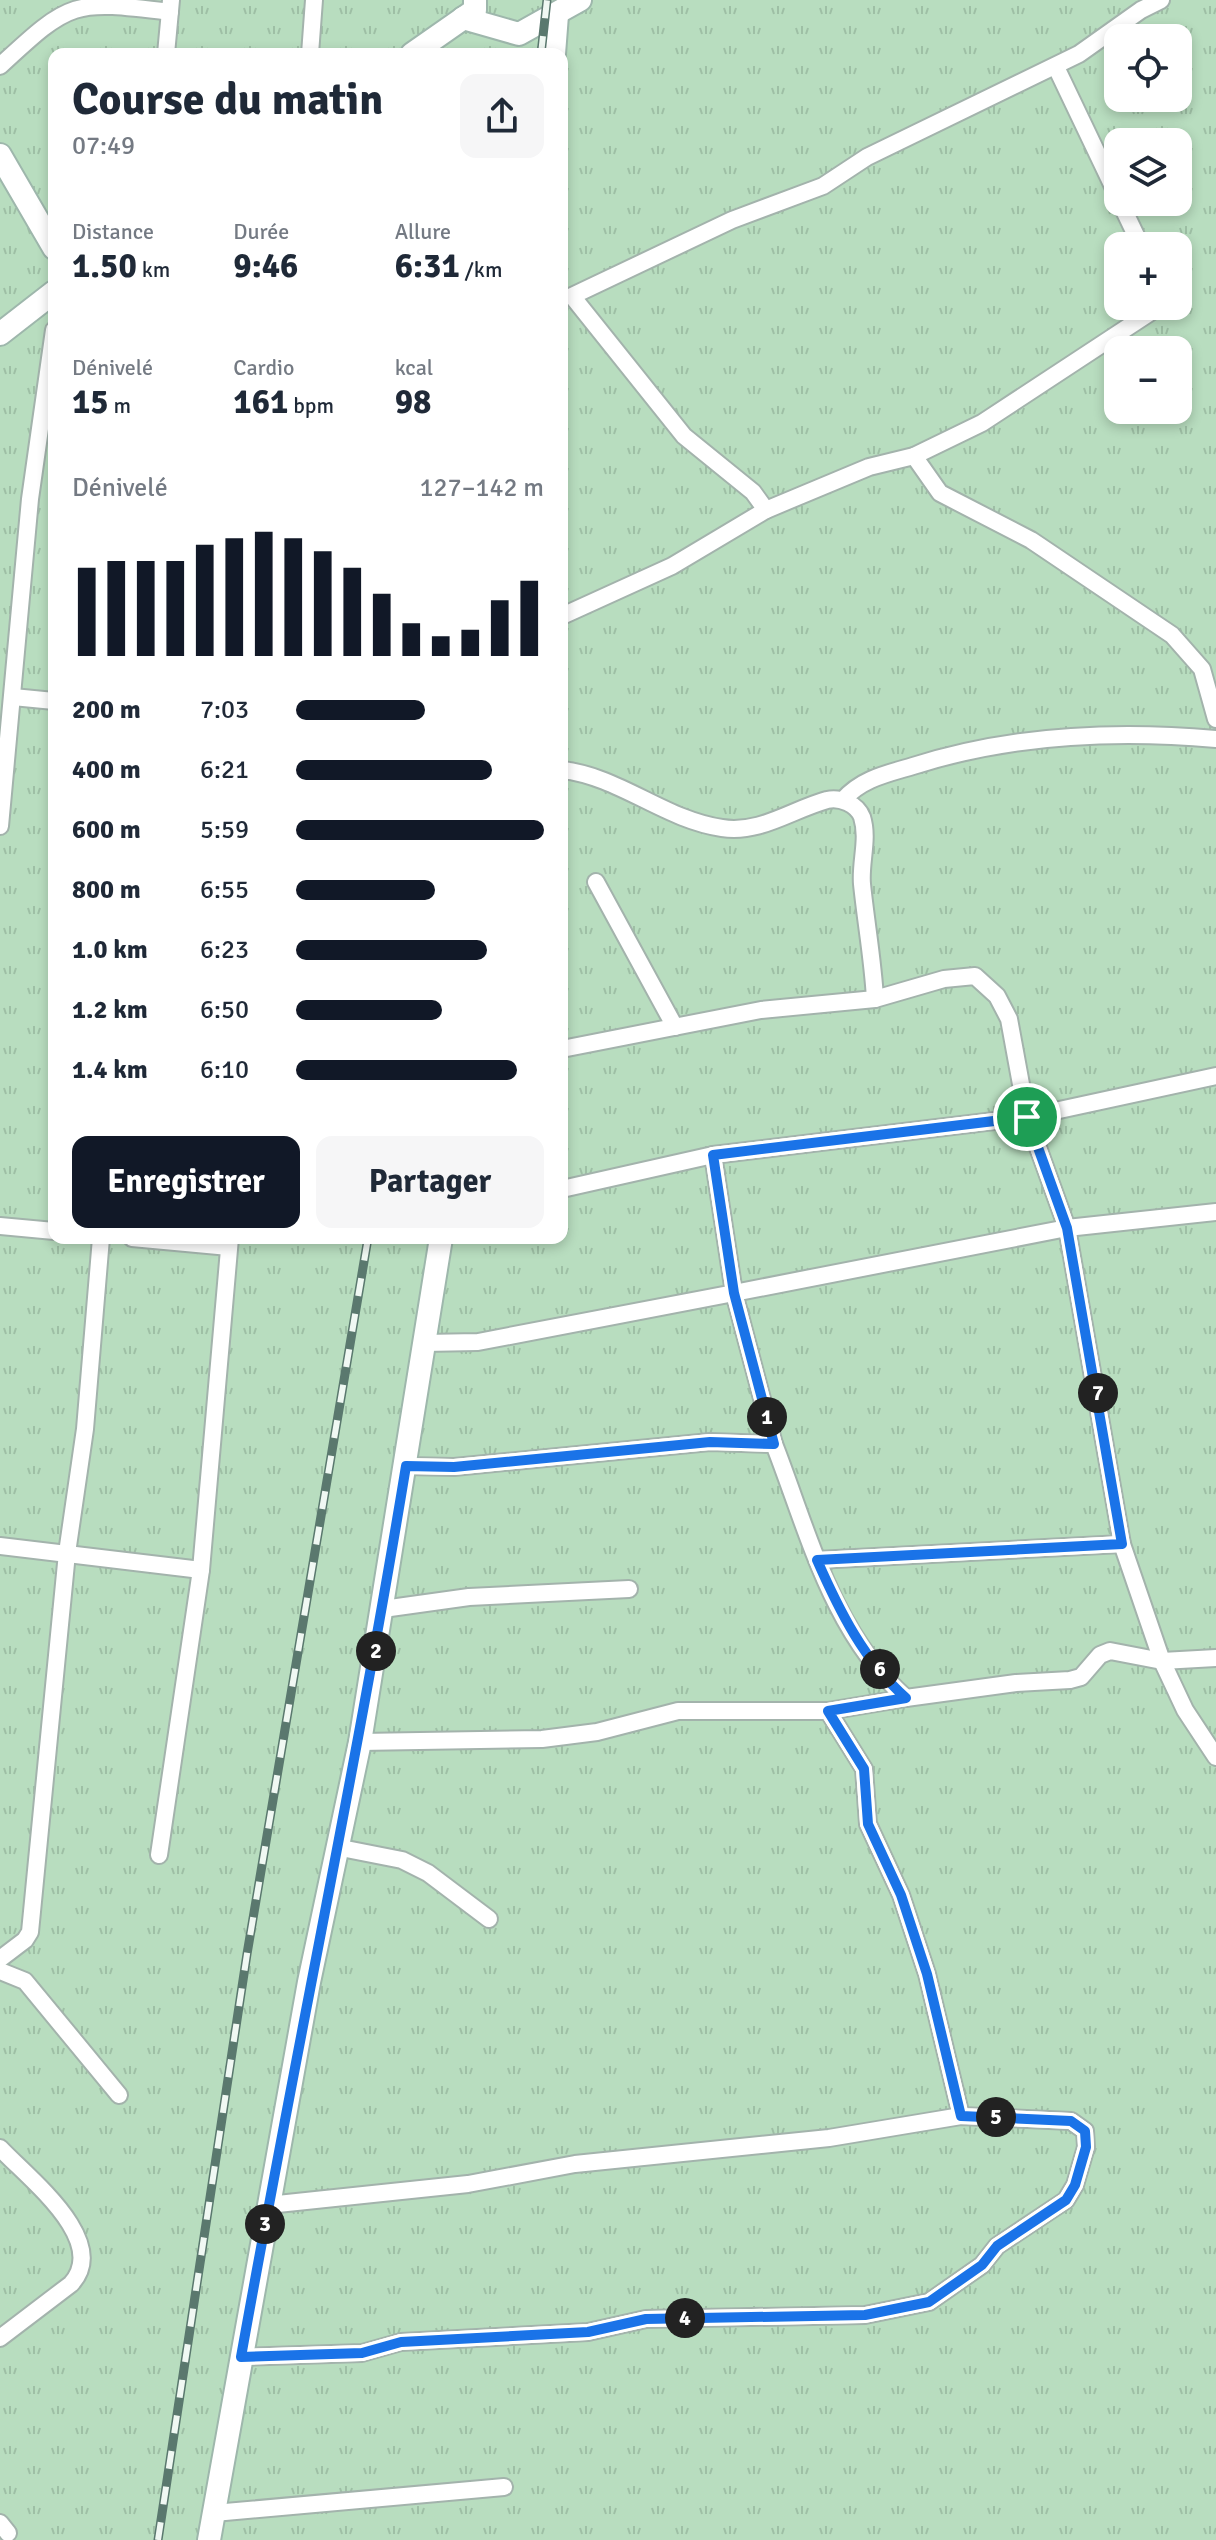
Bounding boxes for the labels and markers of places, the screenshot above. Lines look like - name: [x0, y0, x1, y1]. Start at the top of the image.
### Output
- pin: [993, 1083, 1061, 1151]
- pin: 7: [1078, 1373, 1118, 1413]
- pin: 1: [747, 1397, 787, 1437]
- pin: 2: [356, 1631, 396, 1671]
- pin: 6: [860, 1649, 900, 1689]
- pin: 5: [976, 2097, 1016, 2137]
- pin: 3: [245, 2204, 285, 2244]
- pin: 4: [665, 2298, 705, 2338]

